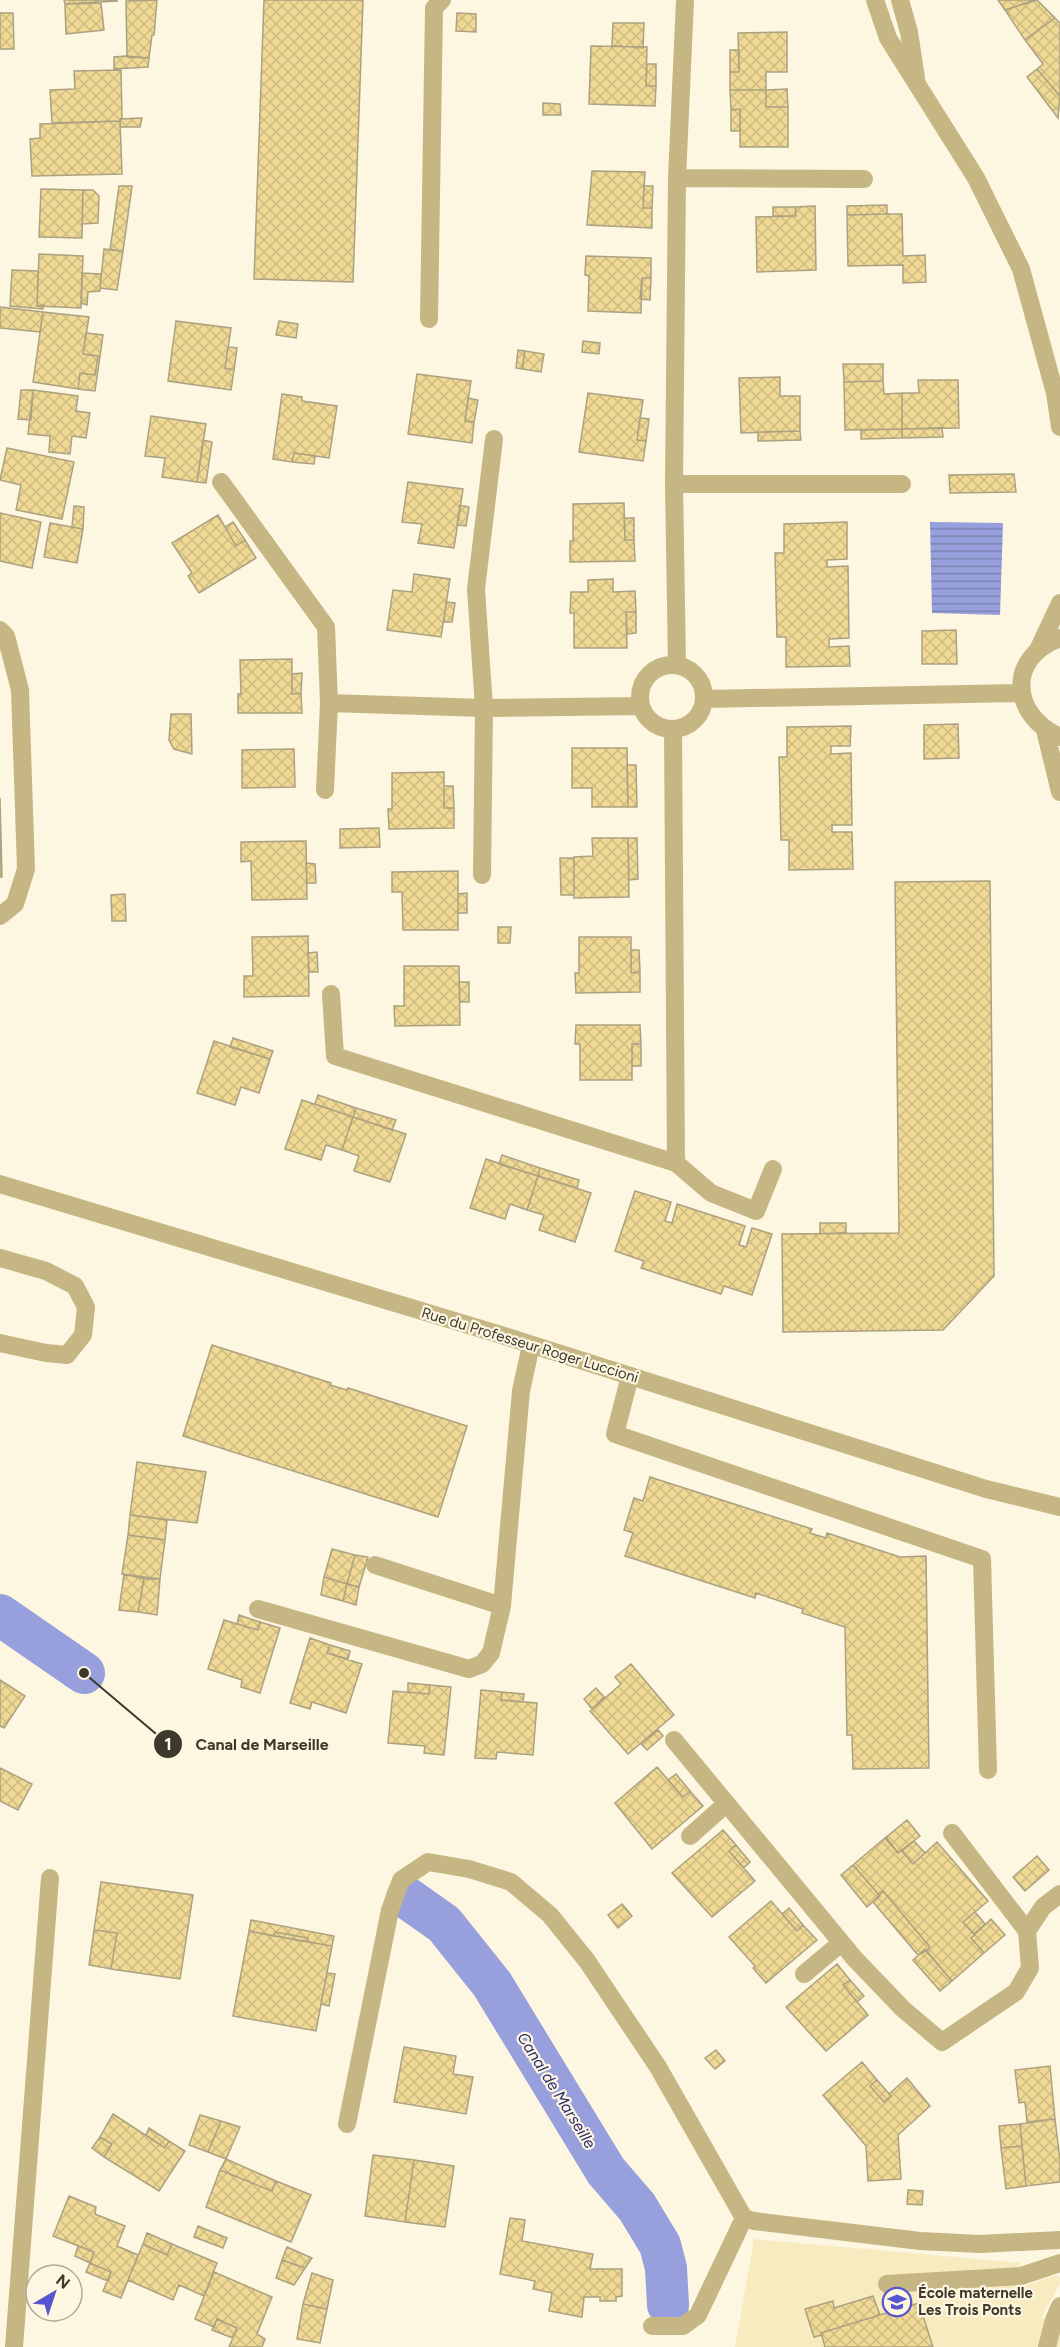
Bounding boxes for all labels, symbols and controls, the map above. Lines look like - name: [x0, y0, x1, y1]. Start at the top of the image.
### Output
- street label: Rue du Professeur Roger Luccioni: [419, 1303, 641, 1387]
- callout: Canal de Marseille: [153, 1727, 340, 1761]
- text: 1: [164, 1733, 172, 1755]
- text: Canal de Marseille: [195, 1735, 329, 1754]
- water label: Canal de Marseille: [513, 2029, 600, 2152]
- north arrow: [24, 2263, 84, 2323]
- text: N: [52, 2270, 74, 2293]
- place label: École maternelle Les Trois Ponts: [918, 2284, 1033, 2319]
- school or university icon: École maternelle Les Trois Ponts: [881, 2286, 913, 2318]

